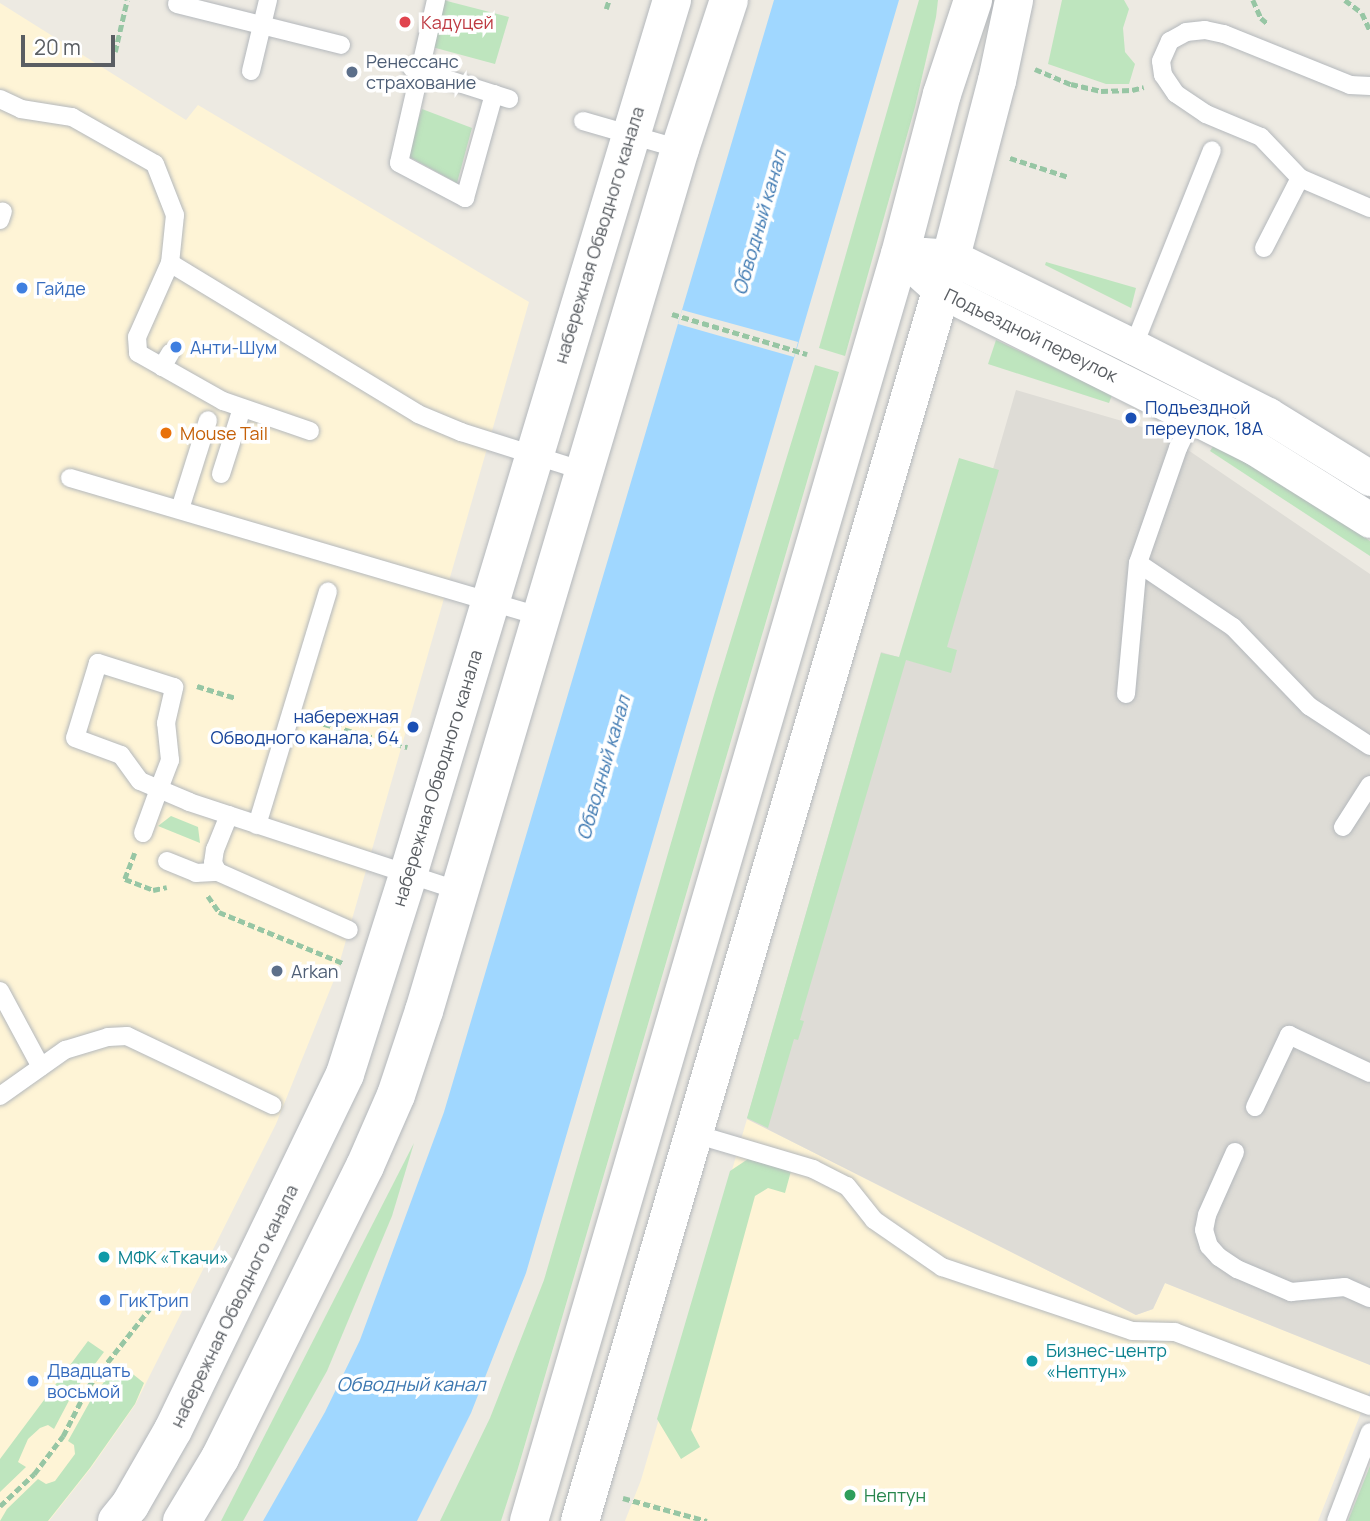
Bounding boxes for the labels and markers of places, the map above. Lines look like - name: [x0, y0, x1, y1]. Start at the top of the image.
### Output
- place label: Кадуцей: [421, 11, 494, 33]
- marker: Кадуцей: [395, 12, 415, 32]
- place label: Ренессанс страхование: [366, 51, 476, 94]
- marker: Ренессанс страхование: [344, 64, 360, 80]
- place label: Гайде: [36, 277, 86, 299]
- marker: Гайде: [14, 280, 30, 296]
- place label: Анти-Шум: [190, 336, 277, 358]
- marker: Анти-Шум: [168, 339, 184, 355]
- place label: Подъездной переулок, 18А: [1145, 397, 1263, 440]
- marker: Подъездной переулок, 18А: [1123, 410, 1139, 426]
- place label: Mouse Tail: [180, 422, 268, 444]
- marker: Mouse Tail: [158, 425, 174, 441]
- place label: набережная Обводного канала, 64: [211, 706, 399, 748]
- marker: набережная Обводного канала, 64: [405, 719, 421, 735]
- place label: Arkan: [291, 960, 339, 982]
- marker: Arkan: [269, 963, 285, 979]
- place label: МФК «Ткачи»: [118, 1246, 229, 1268]
- marker: МФК «Ткачи»: [96, 1249, 112, 1265]
- place label: ГикТрип: [119, 1289, 189, 1311]
- marker: ГикТрип: [97, 1292, 113, 1308]
- place label: Бизнес-центр «Нептун»: [1046, 1340, 1167, 1382]
- marker: Бизнес-центр «Нептун»: [1024, 1353, 1040, 1369]
- place label: Двадцать восьмой: [47, 1360, 131, 1402]
- marker: Двадцать восьмой: [25, 1373, 41, 1389]
- place label: Нептун: [864, 1484, 926, 1506]
- marker: Нептун: [842, 1487, 858, 1503]

